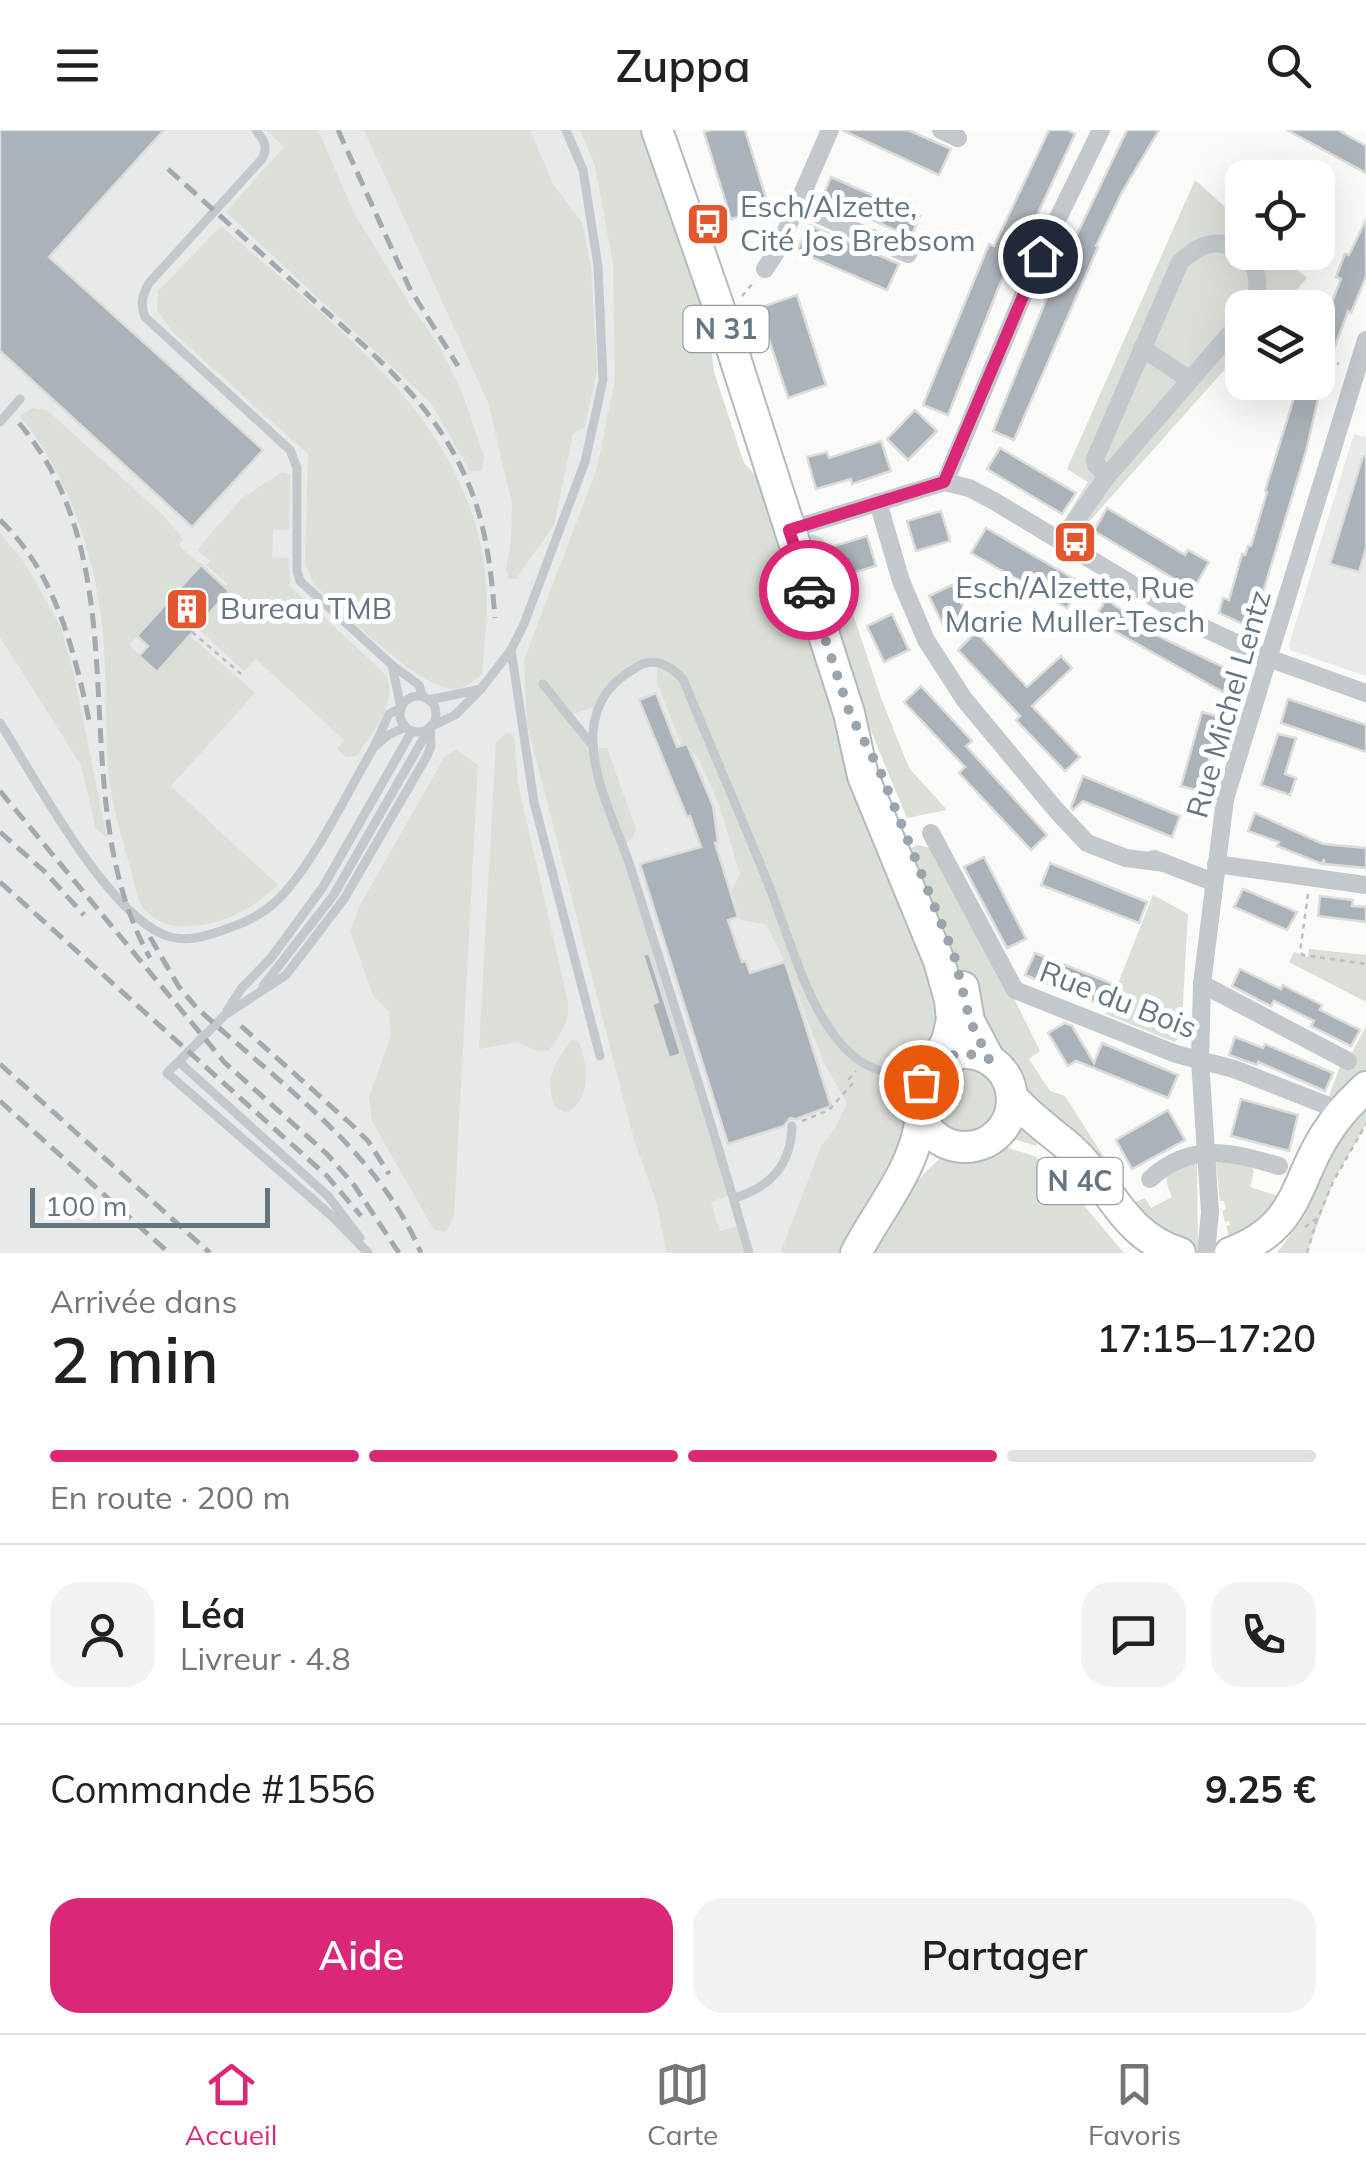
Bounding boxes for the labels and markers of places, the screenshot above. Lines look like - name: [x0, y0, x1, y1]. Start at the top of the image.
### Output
- place label: Esch/Alzette, Cité Jos Brebsom: [740, 187, 976, 259]
- bus stop icon: Esch/Alzette, Cité Jos Brebsom: [685, 201, 731, 247]
- pin: [998, 214, 1083, 299]
- bus stop icon: Esch/Alzette, Rue Marie Muller-Tesch: [1052, 519, 1098, 565]
- place label: Esch/Alzette, Rue Marie Muller-Tesch: [945, 568, 1205, 640]
- building icon: Bureau TMB: [164, 586, 210, 632]
- place label: Bureau TMB: [220, 589, 392, 627]
- pin: [879, 1040, 964, 1125]

